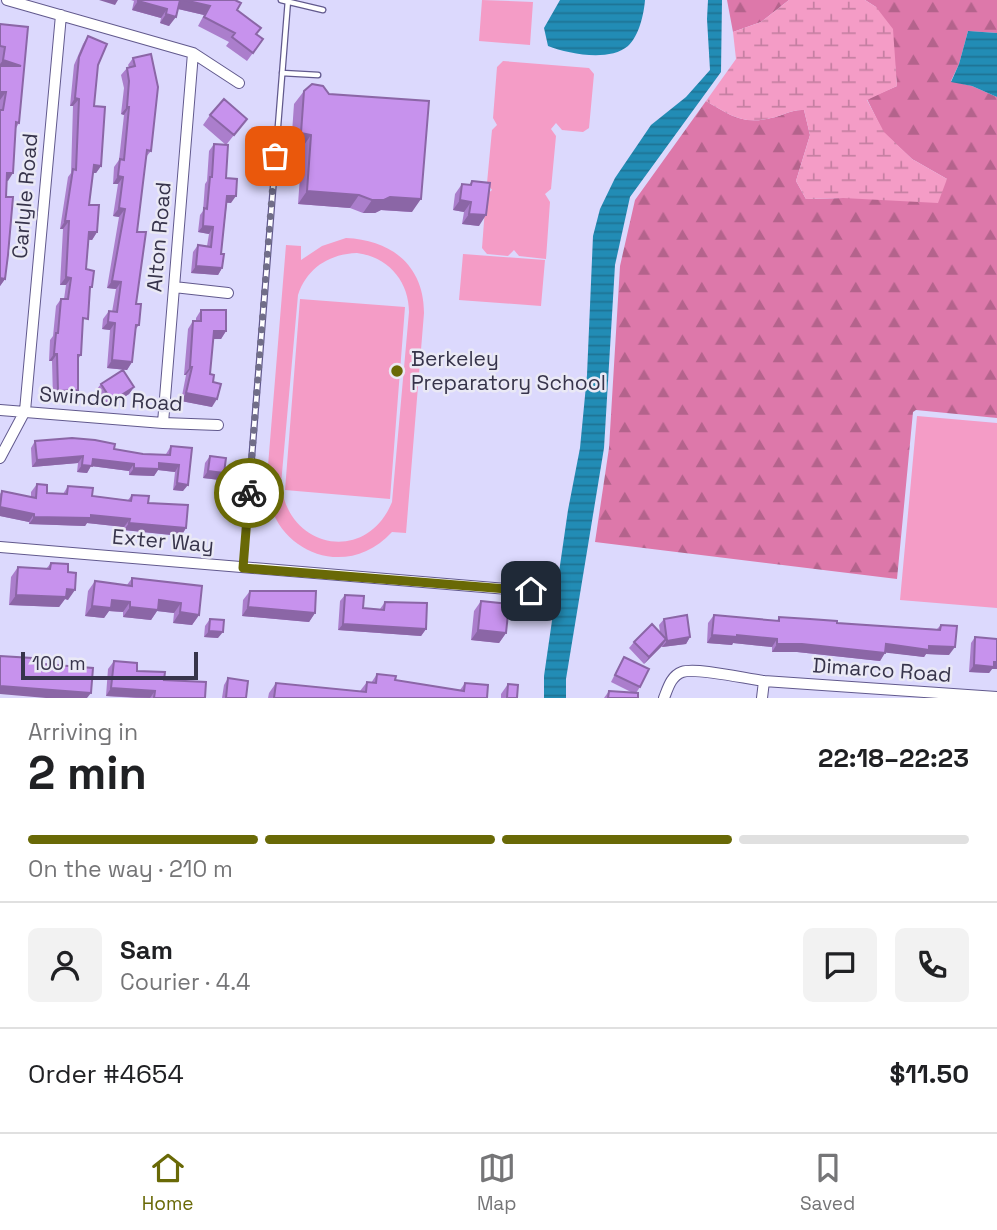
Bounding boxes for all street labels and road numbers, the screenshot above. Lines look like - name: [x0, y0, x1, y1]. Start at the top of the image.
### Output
- street label: Carlyle Road: [6, 132, 43, 260]
- street label: Alton Road: [140, 181, 177, 293]
- street label: Swindon Road: [38, 380, 184, 417]
- street label: Exter Way: [111, 523, 215, 558]
- street label: Dimarco Road: [812, 651, 952, 688]

